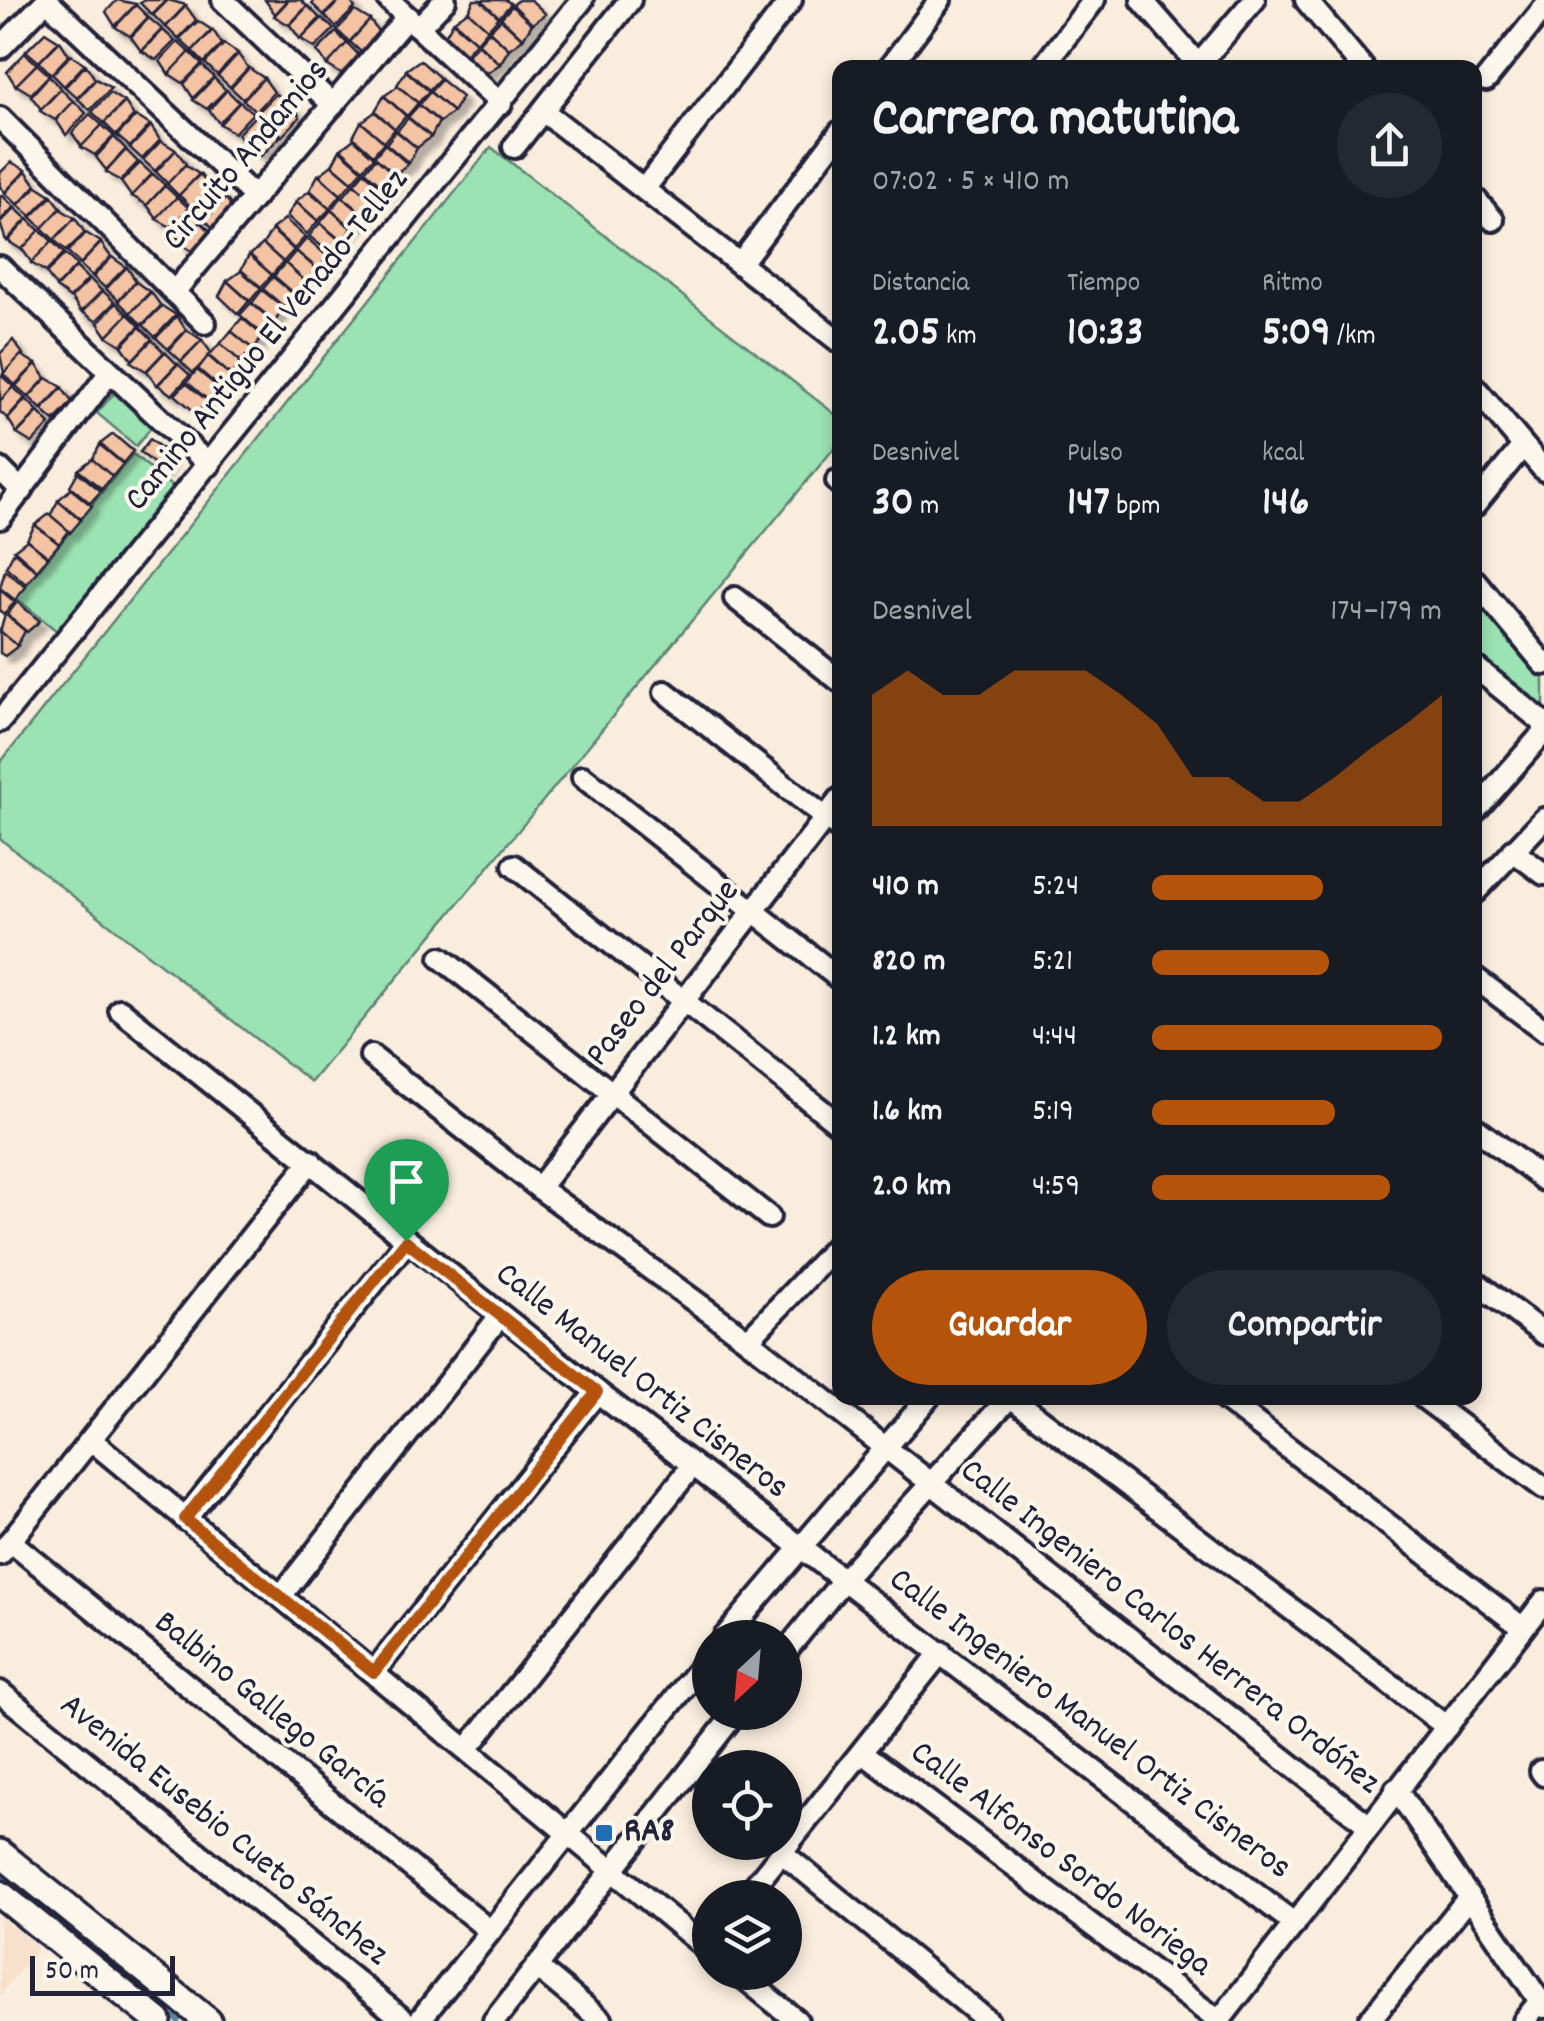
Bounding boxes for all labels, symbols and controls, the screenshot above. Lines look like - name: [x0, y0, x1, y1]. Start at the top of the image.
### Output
- street label: Circuito Andamios: [151, 49, 343, 263]
- text: Carrera matutina: [872, 83, 1238, 162]
- button: share: [1337, 93, 1442, 198]
- street label: Camino Antiguo El Venado-Tellez: [114, 159, 422, 523]
- text: 07:02 · 5 × 410 m: [872, 160, 1069, 206]
- text: Distancia: [872, 265, 969, 305]
- text: Tiempo: [1067, 265, 1140, 305]
- text: Ritmo: [1262, 265, 1323, 305]
- text: 2.05: [872, 305, 940, 365]
- text: 10:33: [1067, 305, 1143, 365]
- text: 5:09: [1262, 305, 1331, 365]
- text: km: [940, 318, 977, 358]
- text: /km: [1331, 318, 1376, 358]
- text: Desnivel: [872, 435, 959, 475]
- text: Pulso: [1067, 435, 1123, 475]
- text: kcal: [1262, 435, 1305, 475]
- text: 30: [872, 475, 914, 535]
- text: 147: [1067, 475, 1110, 535]
- text: 146: [1262, 475, 1309, 535]
- text: m: [914, 488, 939, 528]
- text: bpm: [1110, 488, 1160, 528]
- text: Desnivel: [872, 590, 972, 636]
- text: 174–179 m: [1330, 590, 1442, 636]
- text: 410 m: [872, 865, 939, 911]
- text: 5:24: [1032, 865, 1079, 911]
- street label: Paseo del Parque: [575, 870, 753, 1078]
- text: 820 m: [872, 940, 946, 986]
- text: 5:21: [1032, 940, 1073, 986]
- text: 1.2 km: [872, 1015, 941, 1061]
- text: 4:44: [1032, 1015, 1077, 1061]
- text: 1.6 km: [872, 1090, 942, 1136]
- text: 5:19: [1032, 1090, 1074, 1136]
- pin: [364, 1139, 449, 1242]
- icon: arrive: [379, 1154, 434, 1209]
- text: 2.0 km: [872, 1165, 951, 1211]
- text: 4:59: [1032, 1165, 1080, 1211]
- street label: Calle Manuel Ortiz Cisneros: [483, 1251, 799, 1513]
- button: Guardar: [872, 1270, 1147, 1385]
- button: Compartir: [1167, 1270, 1442, 1385]
- street label: Calle Ingeniero Carlos Herrera Ordóñez: [948, 1448, 1390, 1808]
- street label: Calle Ingeniero Manuel Ortiz Cisneros: [877, 1557, 1301, 1893]
- street label: Balbino Gallego García: [142, 1600, 401, 1823]
- north arrow: [692, 1620, 802, 1730]
- map controls: [692, 1620, 802, 1990]
- street label: Avenida Eusebio Cueto Sánchez: [48, 1682, 398, 1980]
- street label: Calle Alfonso Sordo Noriega: [898, 1730, 1222, 1991]
- button: locate: [692, 1750, 802, 1860]
- place label: RA8: [624, 1808, 674, 1858]
- marker: RA8: [593, 1822, 615, 1844]
- button: layers: [692, 1880, 802, 1990]
- scale bar: [30, 1951, 175, 1996]
- text: 50 m: [45, 1953, 99, 1993]

